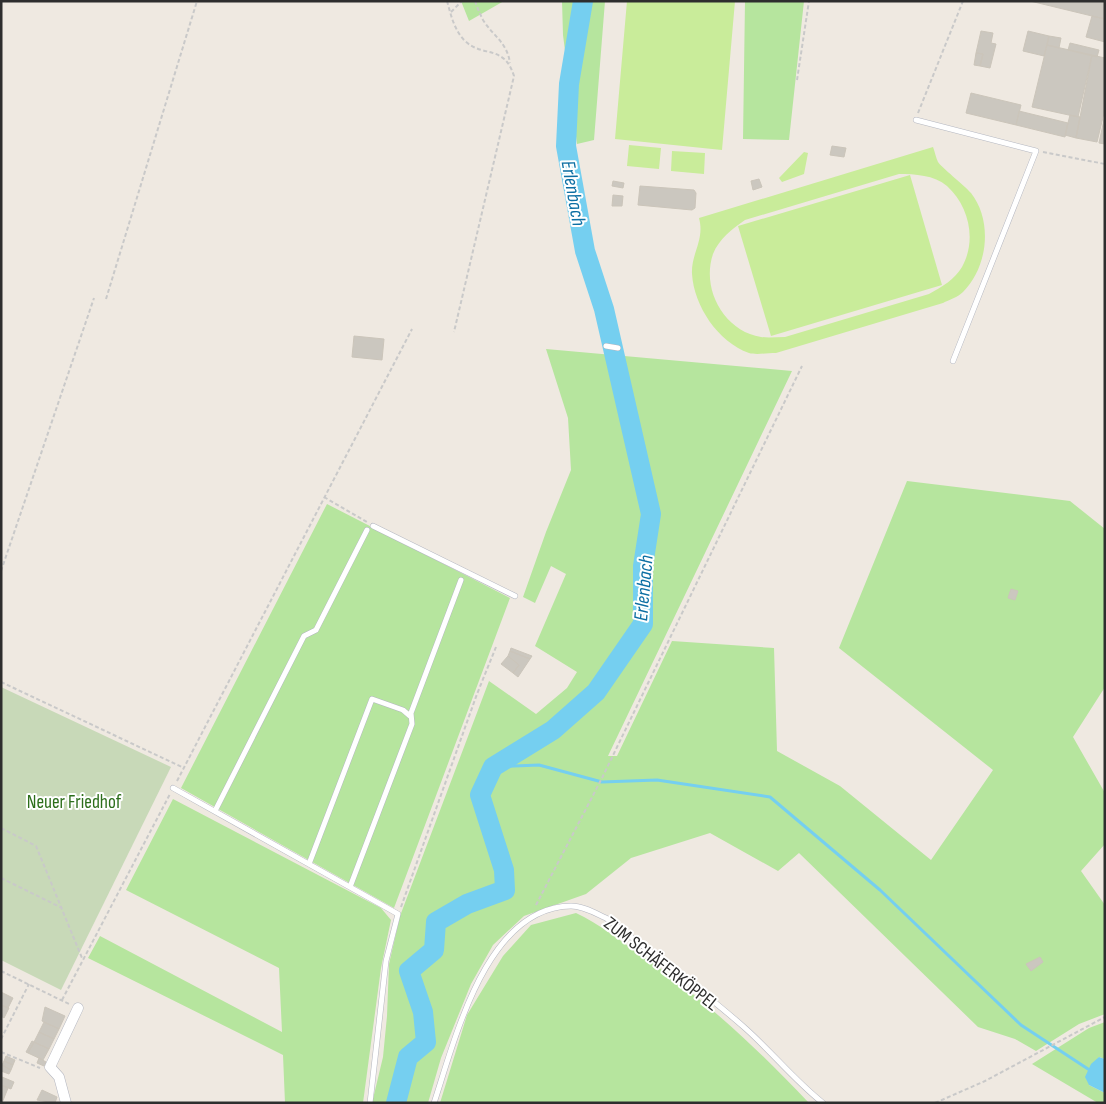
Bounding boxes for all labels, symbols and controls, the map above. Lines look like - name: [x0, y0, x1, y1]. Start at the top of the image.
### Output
- water label: Erlenbach: [555, 159, 591, 228]
- water label: Erlenbach: [629, 554, 659, 622]
- park label: Neuer Friedhof: [27, 791, 122, 814]
- street label: ZUM SCHÄFERKÖPPEL: [599, 912, 723, 1016]

